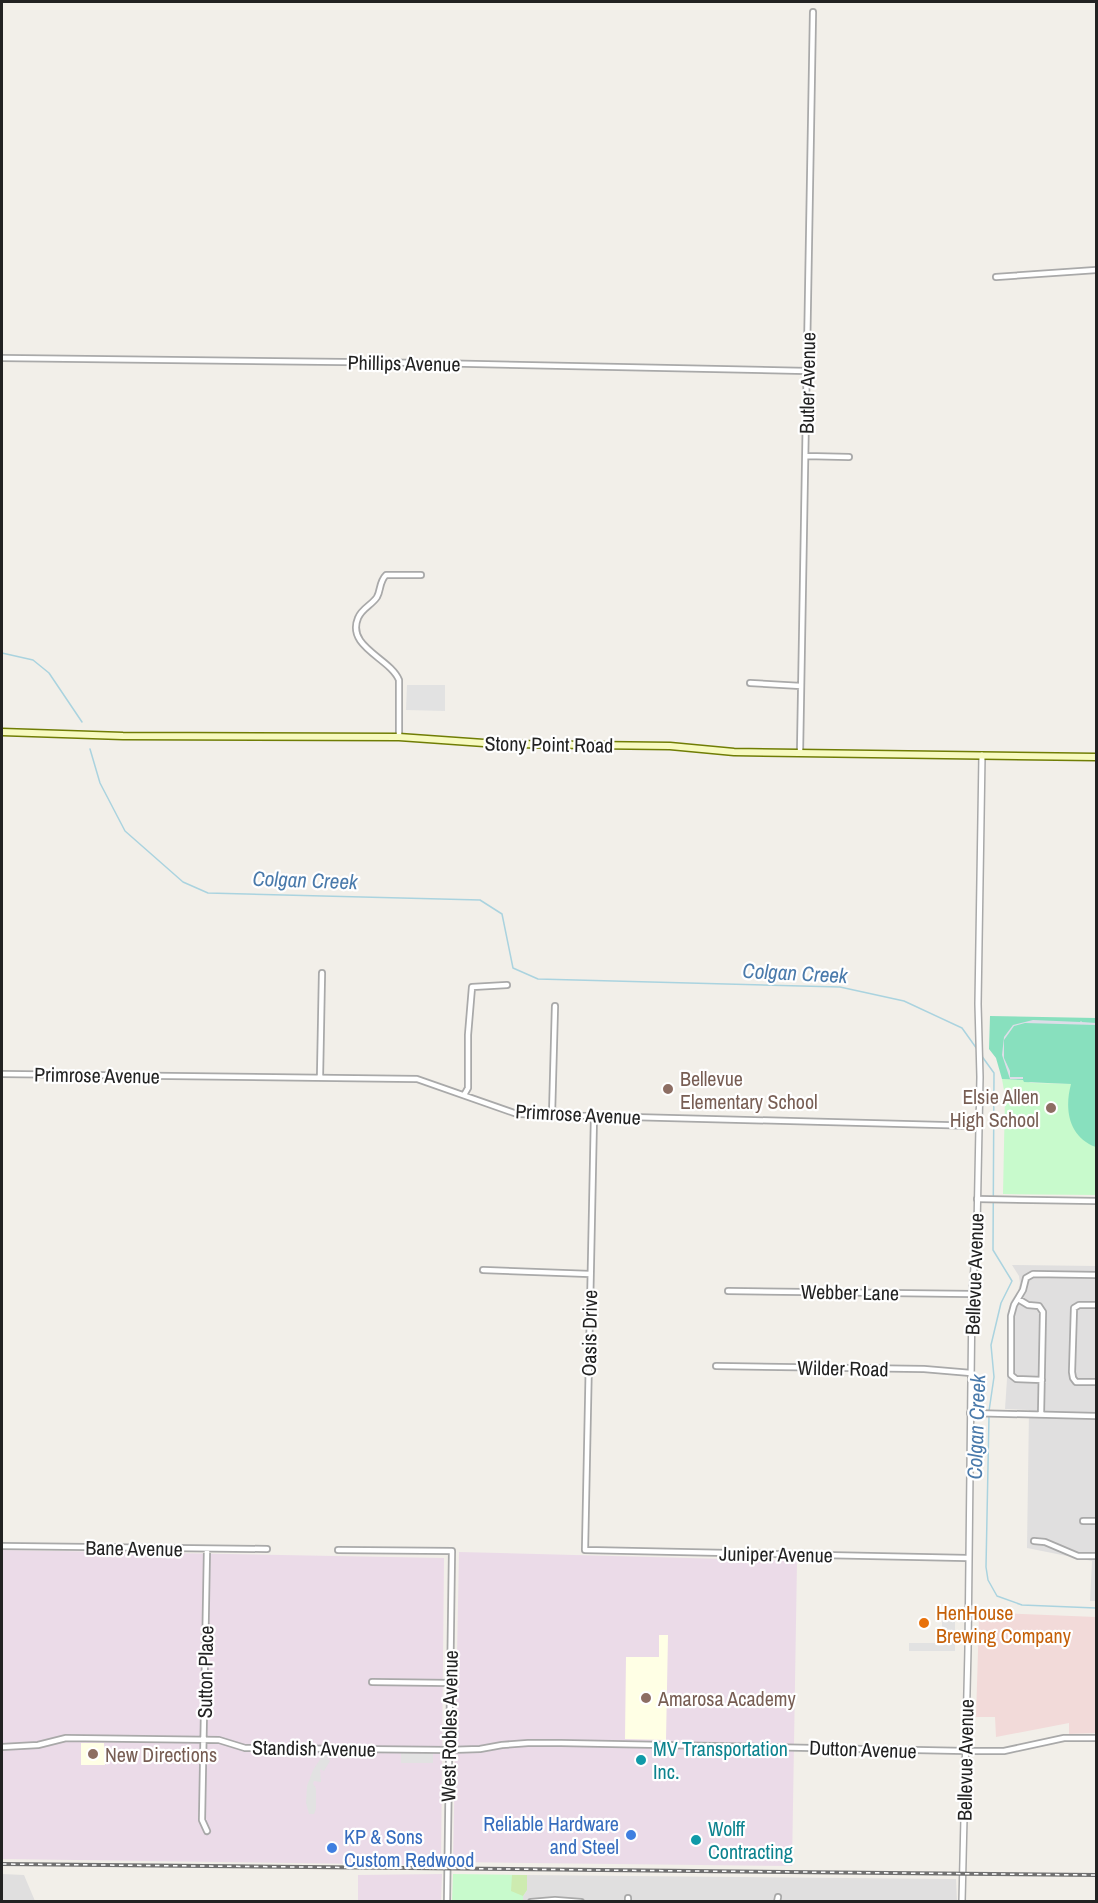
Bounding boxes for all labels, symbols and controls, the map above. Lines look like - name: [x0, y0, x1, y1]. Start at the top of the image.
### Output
- street label: Butler Avenue: [793, 332, 821, 434]
- street label: Phillips Avenue: [347, 349, 461, 377]
- street label: Stony Point Road: [484, 729, 614, 759]
- water label: Colgan Creek: [252, 864, 359, 896]
- water label: Colgan Creek: [742, 956, 850, 990]
- street label: Primrose Avenue: [34, 1060, 160, 1090]
- place label: Bellevue Elementary School: [680, 1065, 818, 1115]
- marker: Bellevue Elementary School: [661, 1082, 675, 1096]
- place label: Elsie Allen High School: [950, 1083, 1039, 1133]
- street label: Primrose Avenue: [515, 1097, 641, 1131]
- marker: Elsie Allen High School: [1044, 1101, 1058, 1115]
- street label: Bellevue Avenue: [958, 1213, 990, 1335]
- street label: Webber Lane: [801, 1278, 899, 1306]
- street label: Oasis Drive: [575, 1289, 603, 1377]
- street label: Wilder Road: [797, 1354, 889, 1382]
- water label: Colgan Creek: [960, 1373, 992, 1480]
- street label: Bane Avenue: [85, 1534, 183, 1562]
- street label: Juniper Avenue: [719, 1540, 833, 1568]
- place label: HenHouse Brewing Company: [936, 1599, 1072, 1649]
- marker: HenHouse Brewing Company: [917, 1616, 931, 1630]
- street label: Sutton Place: [191, 1625, 219, 1719]
- street label: West Robles Avenue: [434, 1650, 464, 1802]
- place label: Amarosa Academy: [657, 1685, 796, 1712]
- marker: Amarosa Academy: [639, 1691, 653, 1705]
- street label: Bellevue Avenue: [950, 1699, 980, 1821]
- street label: Standish Avenue: [252, 1733, 376, 1763]
- street label: Dutton Avenue: [809, 1734, 917, 1764]
- place label: MV Transportation Inc.: [653, 1735, 788, 1785]
- place label: New Directions: [105, 1741, 217, 1768]
- marker: New Directions: [86, 1747, 100, 1761]
- marker: MV Transportation Inc.: [634, 1753, 648, 1767]
- place label: Reliable Hardware and Steel: [483, 1810, 619, 1860]
- place label: Wolff Contracting: [708, 1815, 793, 1865]
- place label: KP & Sons Custom Redwood: [344, 1823, 474, 1873]
- marker: Reliable Hardware and Steel: [624, 1828, 638, 1842]
- marker: Wolff Contracting: [689, 1833, 703, 1847]
- marker: KP & Sons Custom Redwood: [325, 1841, 339, 1855]

